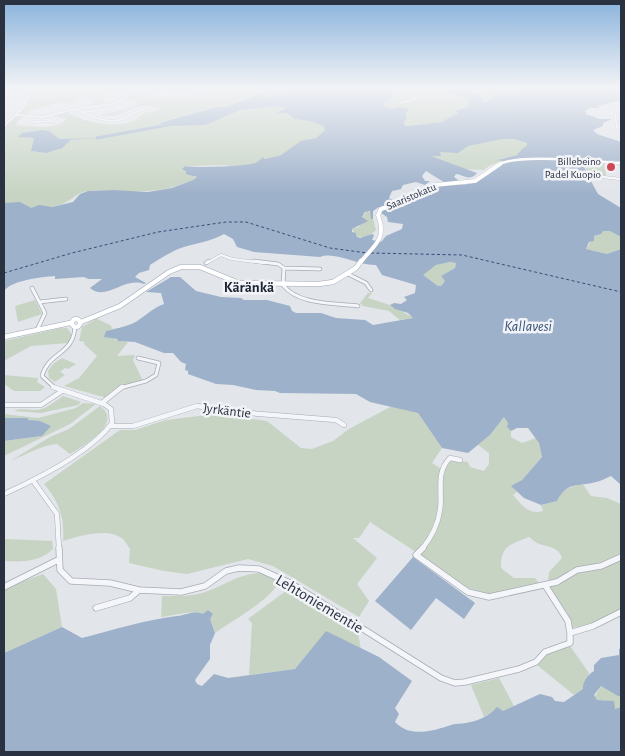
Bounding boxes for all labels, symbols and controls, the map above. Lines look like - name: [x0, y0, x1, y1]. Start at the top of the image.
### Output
- place label: Billebeino Padel Kuopio: [545, 156, 601, 180]
- marker: Billebeino Padel Kuopio: [605, 161, 617, 173]
- street label: Saaristokatu: [385, 181, 438, 212]
- district label: Käränkä: [224, 280, 274, 295]
- water label: Kallavesi: [504, 319, 552, 334]
- street label: Jyrkäntie: [202, 401, 252, 421]
- street label: Lehtoniementie: [273, 572, 366, 636]

